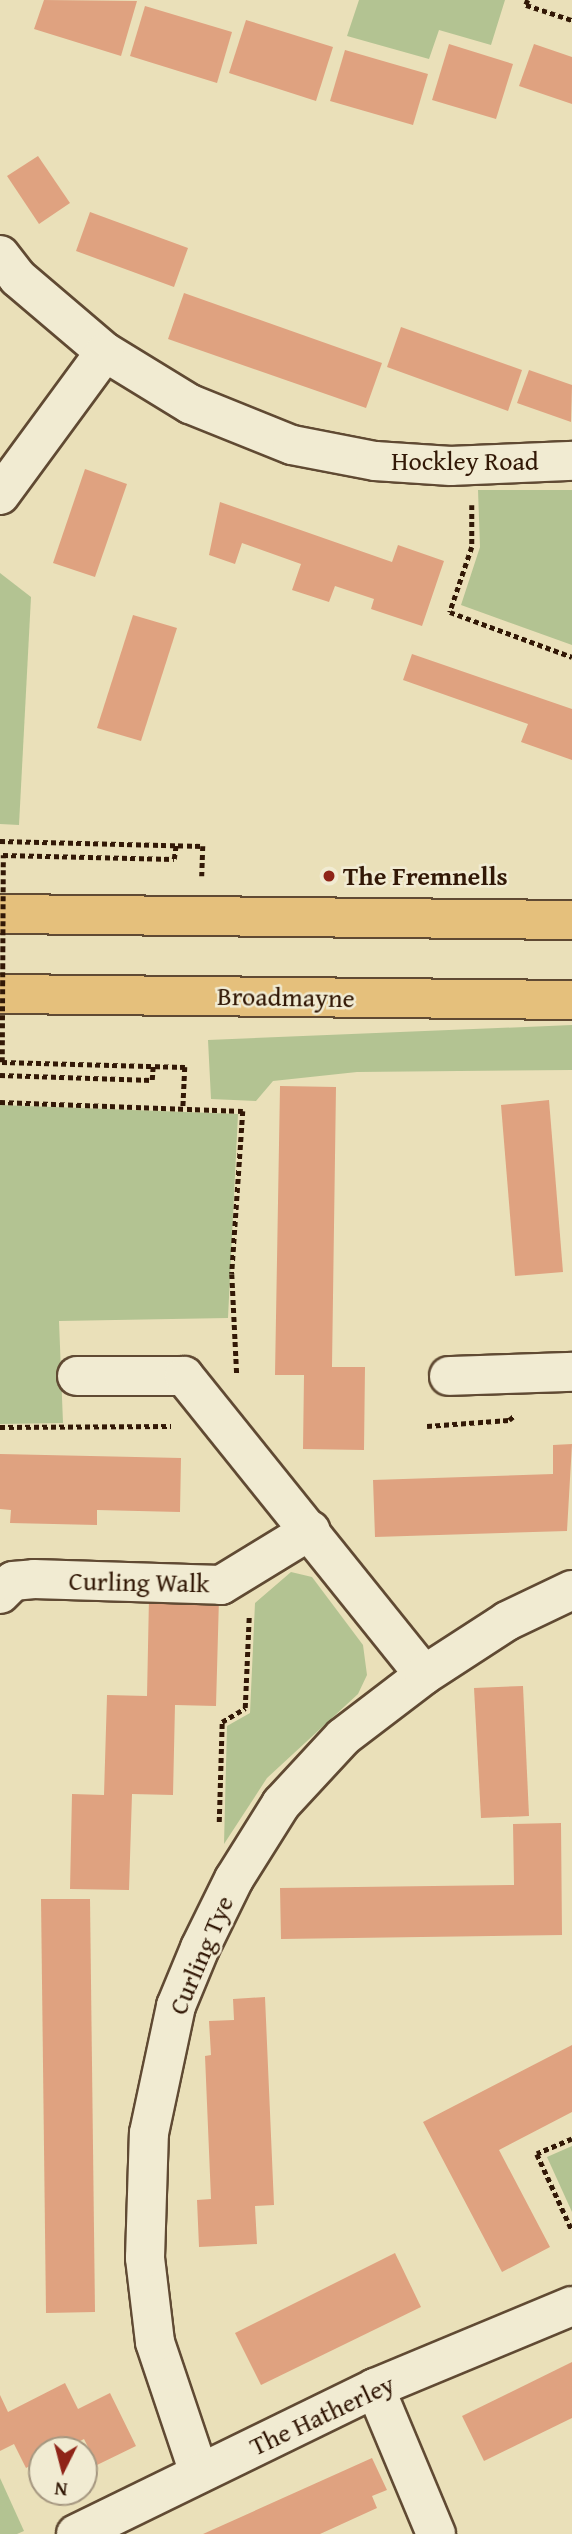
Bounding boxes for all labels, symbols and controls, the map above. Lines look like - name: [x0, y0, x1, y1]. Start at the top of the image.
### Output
- street label: Hockley Road: [391, 445, 539, 477]
- place label: The Fremnells: [343, 860, 508, 892]
- marker: The Fremnells: [321, 868, 337, 884]
- street label: Broadmayne: [217, 980, 355, 1014]
- street label: Curling Walk: [68, 1565, 210, 1599]
- street label: Curling Tye: [162, 1891, 240, 2019]
- street label: The Hatherley: [245, 2368, 399, 2462]
- north arrow: [28, 2436, 98, 2506]
- text: N: [53, 2475, 69, 2504]

